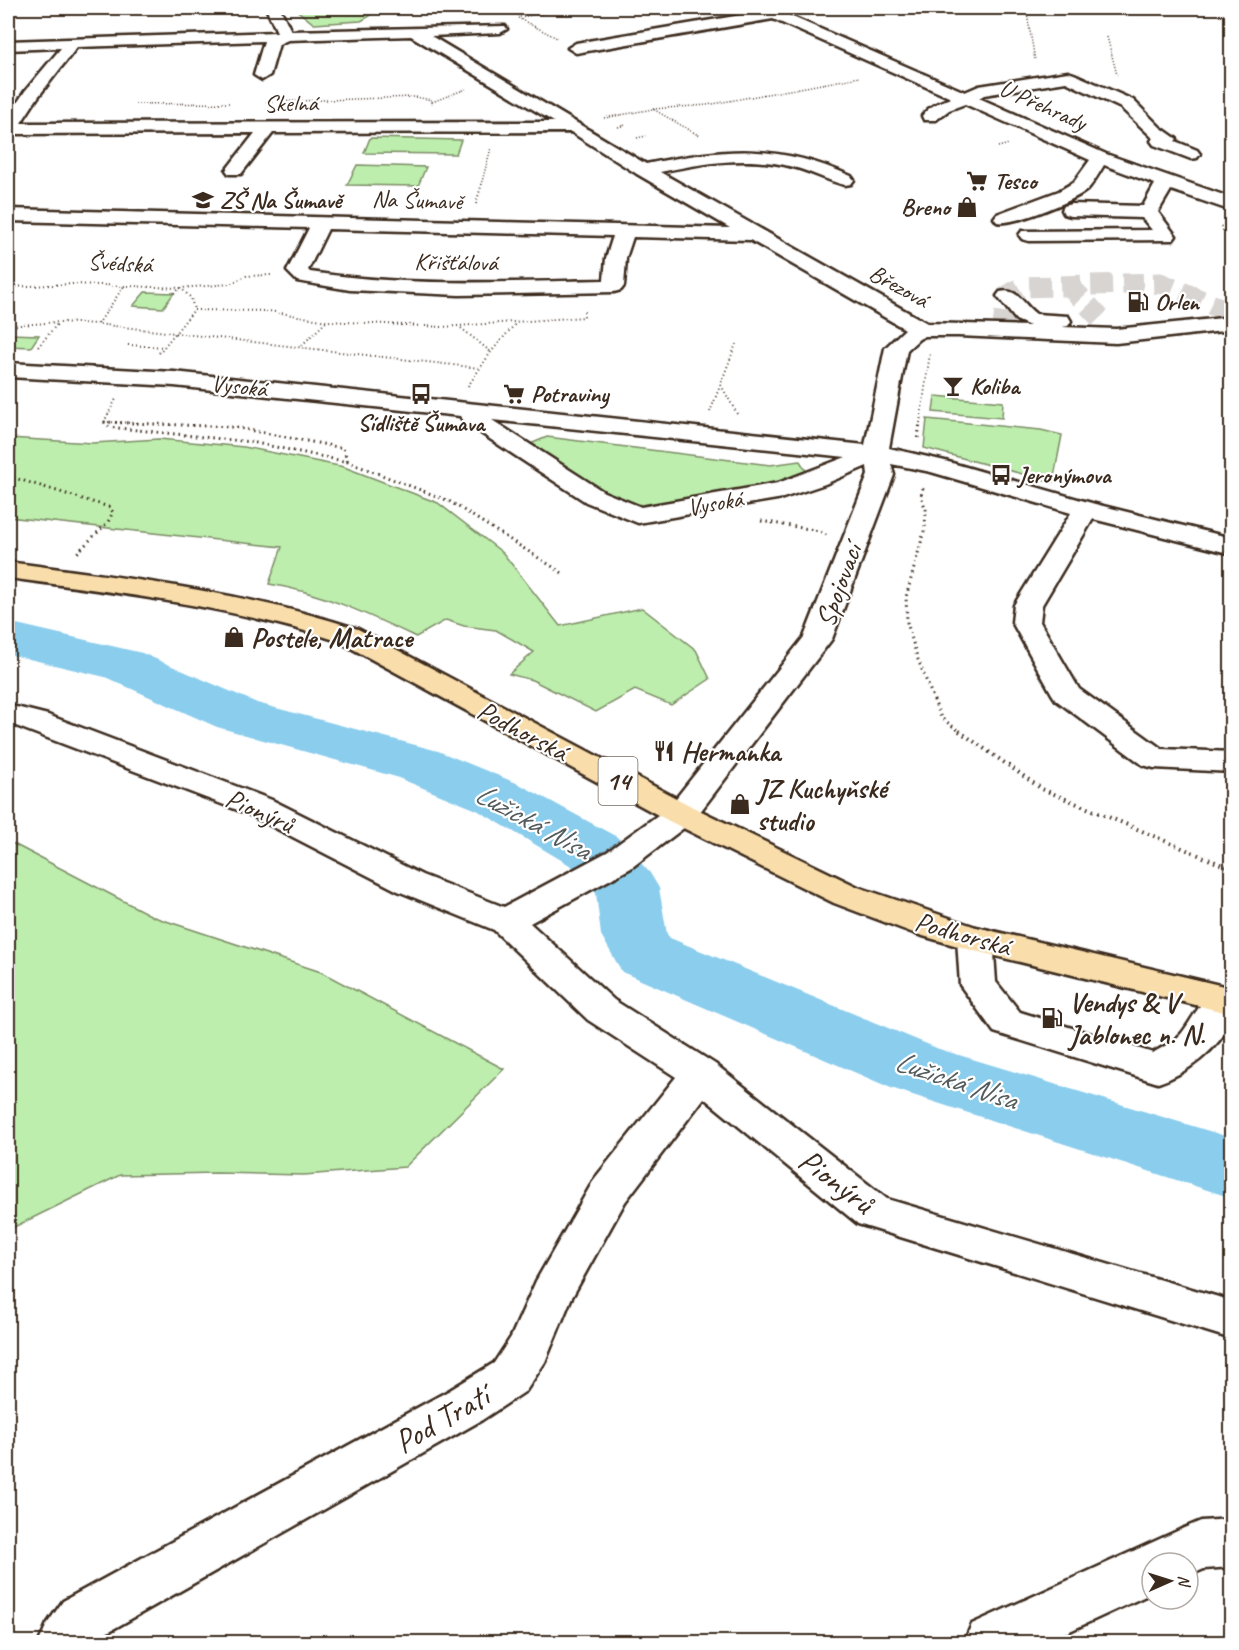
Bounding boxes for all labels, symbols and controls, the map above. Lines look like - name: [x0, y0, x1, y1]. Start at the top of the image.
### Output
- street label: U Přehrady: [995, 73, 1093, 138]
- street label: Skelná: [264, 88, 321, 118]
- place label: Tesco: [994, 166, 1039, 196]
- supermarket icon: Tesco: [965, 169, 989, 193]
- street label: Na Šumavě: [371, 183, 466, 217]
- place label: ZŠ Na Šumavě: [220, 185, 345, 215]
- school or university icon: ZŠ Na Šumavě: [191, 188, 215, 212]
- place label: Breno: [901, 192, 952, 222]
- shop icon: Breno: [955, 195, 979, 219]
- street label: Švédská: [87, 246, 155, 280]
- street label: Křišťálová: [414, 246, 500, 278]
- street label: Březová: [864, 258, 936, 316]
- place label: Orlen: [1155, 287, 1201, 317]
- fuel station icon: Orlen: [1126, 290, 1150, 314]
- street label: Vysoká: [210, 368, 271, 404]
- place label: Koliba: [970, 371, 1021, 401]
- bar icon: Koliba: [941, 374, 965, 398]
- place label: Potraviny: [531, 379, 610, 409]
- bus stop icon: Sídliště Šumava: [409, 382, 433, 406]
- supermarket icon: Potraviny: [502, 382, 526, 406]
- place label: Sídliště Šumava: [358, 408, 486, 438]
- place label: Jeronýmova: [1016, 460, 1113, 490]
- bus stop icon: Jeronýmova: [989, 463, 1013, 487]
- street label: Vysoká: [685, 483, 748, 523]
- street label: Spojovací: [807, 534, 872, 631]
- place label: Postele, Matrace: [251, 620, 415, 655]
- shop icon: Postele, Matrace: [222, 625, 246, 649]
- street label: Podhorská: [471, 692, 577, 770]
- place label: Hermanka: [681, 734, 782, 769]
- restaurant icon: Hermanka: [652, 739, 676, 763]
- road number: 14: [598, 757, 638, 805]
- place label: JZ Kuchyňské studio: [755, 771, 891, 838]
- water label: Lužická Nisa: [469, 774, 600, 870]
- street label: Pionýrů: [220, 780, 301, 842]
- shop icon: JZ Kuchyňské studio: [728, 792, 752, 816]
- street label: Podhorská: [911, 903, 1017, 965]
- place label: Vendys & V Jablonec n. N.: [1067, 985, 1205, 1052]
- fuel station icon: Vendys & V Jablonec n. N.: [1040, 1006, 1064, 1030]
- water label: Lužická Nisa: [890, 1041, 1025, 1119]
- street label: Pionýrů: [790, 1139, 885, 1224]
- street label: Pod Tratí: [387, 1372, 502, 1463]
- north arrow: [1140, 1551, 1200, 1611]
- text: N: [1174, 1575, 1194, 1589]

